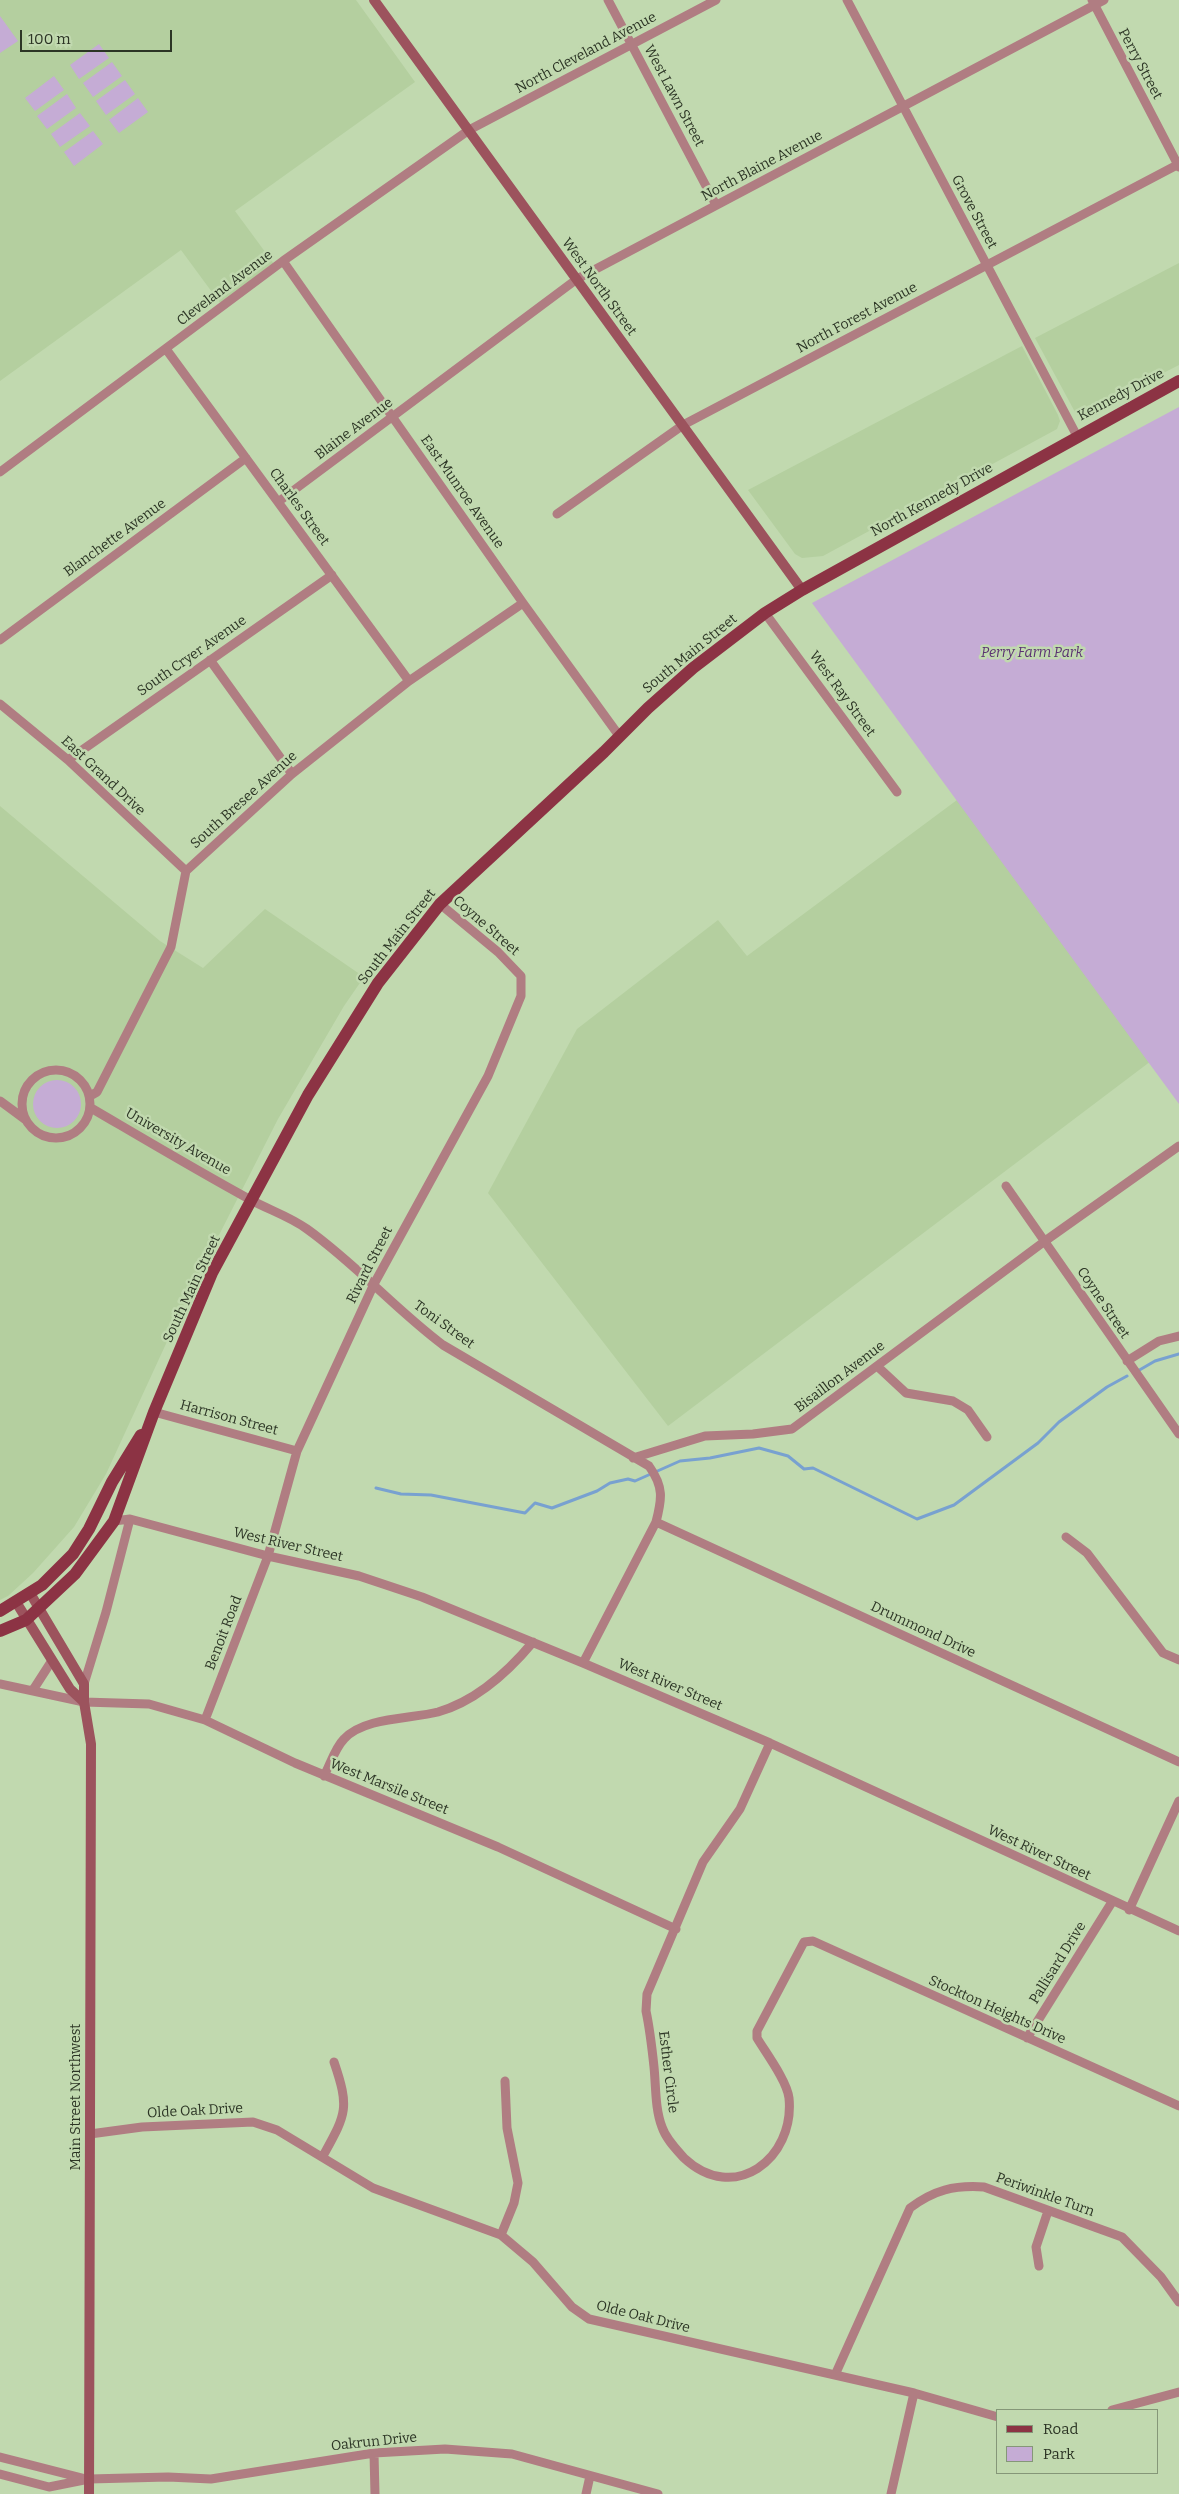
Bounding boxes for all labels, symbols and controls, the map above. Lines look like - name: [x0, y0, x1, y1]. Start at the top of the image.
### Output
- street label: North Cleveland Avenue: [513, 9, 659, 97]
- scale bar: [22, 20, 175, 52]
- street label: Perry Street: [1114, 26, 1166, 102]
- text: 100 m: [28, 30, 71, 48]
- street label: West Lawn Street: [640, 42, 708, 150]
- street label: North Blaine Avenue: [699, 127, 825, 205]
- street label: Grove Street: [948, 172, 1000, 252]
- street label: West North Street: [558, 235, 640, 339]
- street label: Cleveland Avenue: [174, 247, 276, 329]
- street label: North Forest Avenue: [794, 279, 920, 357]
- street label: Kennedy Drive: [1075, 365, 1167, 425]
- street label: Blaine Avenue: [312, 394, 396, 464]
- street label: East Munroe Avenue: [417, 432, 507, 552]
- street label: North Kennedy Drive: [868, 460, 996, 540]
- street label: Charles Street: [265, 465, 333, 549]
- street label: Blanchette Avenue: [61, 495, 169, 581]
- street label: South Main Street: [639, 611, 741, 697]
- street label: South Cryer Avenue: [134, 612, 250, 700]
- park label: Perry Farm Park: [981, 645, 1083, 661]
- street label: West Ray Street: [805, 648, 879, 740]
- street label: East Grand Drive: [57, 733, 149, 819]
- street label: South Bresee Avenue: [187, 748, 301, 852]
- street label: South Main Street: [354, 886, 440, 988]
- street label: Coyne Street: [449, 893, 523, 959]
- street label: University Avenue: [122, 1105, 234, 1179]
- street label: Rivard Street: [343, 1224, 397, 1306]
- street label: South Main Street: [160, 1233, 224, 1345]
- street label: Coyne Street: [1073, 1264, 1133, 1342]
- street label: Toni Street: [410, 1297, 478, 1353]
- street label: Bisaillon Avenue: [792, 1338, 888, 1416]
- street label: Harrison Street: [178, 1397, 280, 1439]
- street label: West River Street: [232, 1524, 344, 1566]
- street label: Benoit Road: [202, 1593, 246, 1673]
- street label: Drummond Drive: [868, 1598, 978, 1662]
- street label: West River Street: [615, 1655, 725, 1715]
- street label: West Marsile Street: [327, 1756, 451, 1818]
- street label: West River Street: [985, 1822, 1093, 1884]
- street label: Pallisard Drive: [1026, 1919, 1090, 2007]
- street label: Stockton Heights Drive: [926, 1972, 1068, 2048]
- street label: Main Street Northwest: [68, 2024, 84, 2170]
- street label: Esther Circle: [655, 2030, 681, 2114]
- street label: Olde Oak Drive: [147, 2100, 243, 2122]
- street label: Periwinkle Turn: [994, 2169, 1096, 2221]
- street label: Olde Oak Drive: [594, 2297, 692, 2337]
- legend: [996, 2409, 1159, 2474]
- text: Road: [1043, 2420, 1078, 2438]
- street label: Oakrun Drive: [330, 2429, 418, 2455]
- text: Park: [1043, 2445, 1075, 2463]

